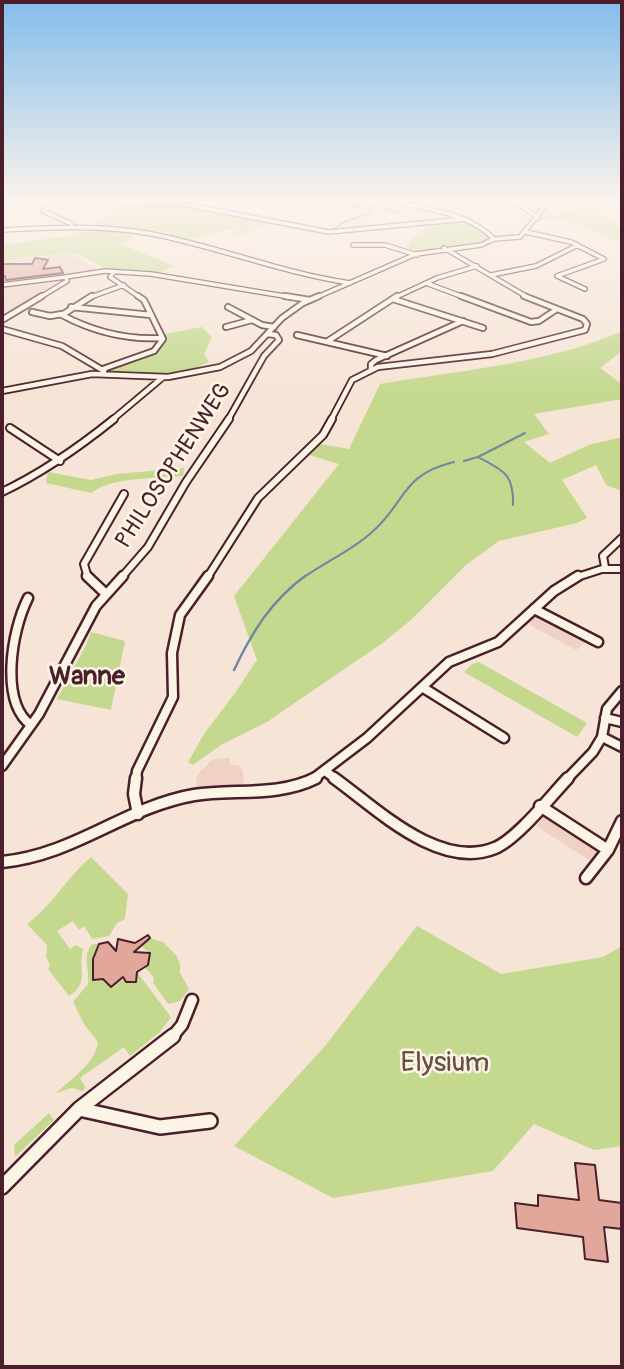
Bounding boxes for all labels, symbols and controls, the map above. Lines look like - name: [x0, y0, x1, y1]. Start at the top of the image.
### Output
- street label: PHILOSOPHENWEG: [110, 378, 238, 554]
- district label: Wanne: [49, 661, 125, 693]
- park label: Elysium: [401, 1047, 489, 1081]

